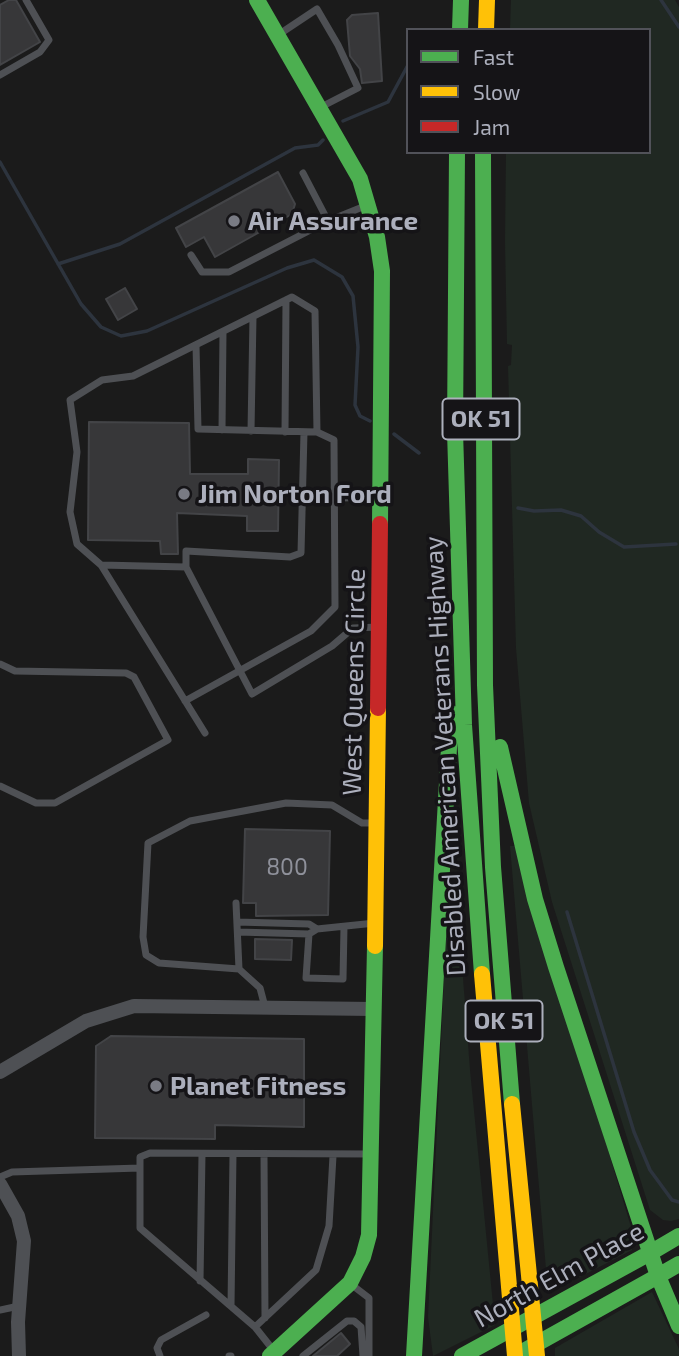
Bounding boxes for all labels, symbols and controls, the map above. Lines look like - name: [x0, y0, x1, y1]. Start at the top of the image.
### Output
- legend: [406, 28, 651, 154]
- text: Fast: [473, 44, 514, 69]
- text: Slow: [473, 79, 520, 104]
- text: Jam: [473, 114, 510, 139]
- place label: Air Assurance: [248, 205, 418, 237]
- marker: Air Assurance: [226, 213, 242, 229]
- road number: OK 51: [442, 398, 520, 440]
- place label: Jim Norton Ford: [198, 478, 392, 510]
- marker: Jim Norton Ford: [176, 486, 192, 502]
- street label: Disabled American Veterans Highway: [418, 535, 472, 977]
- street label: West Queens Circle: [336, 568, 372, 796]
- house number: 800: [266, 853, 308, 881]
- road number: OK 51: [466, 1001, 542, 1042]
- place label: Planet Fitness: [170, 1070, 346, 1102]
- marker: Planet Fitness: [148, 1078, 164, 1094]
- street label: North Elm Place: [469, 1216, 649, 1334]

